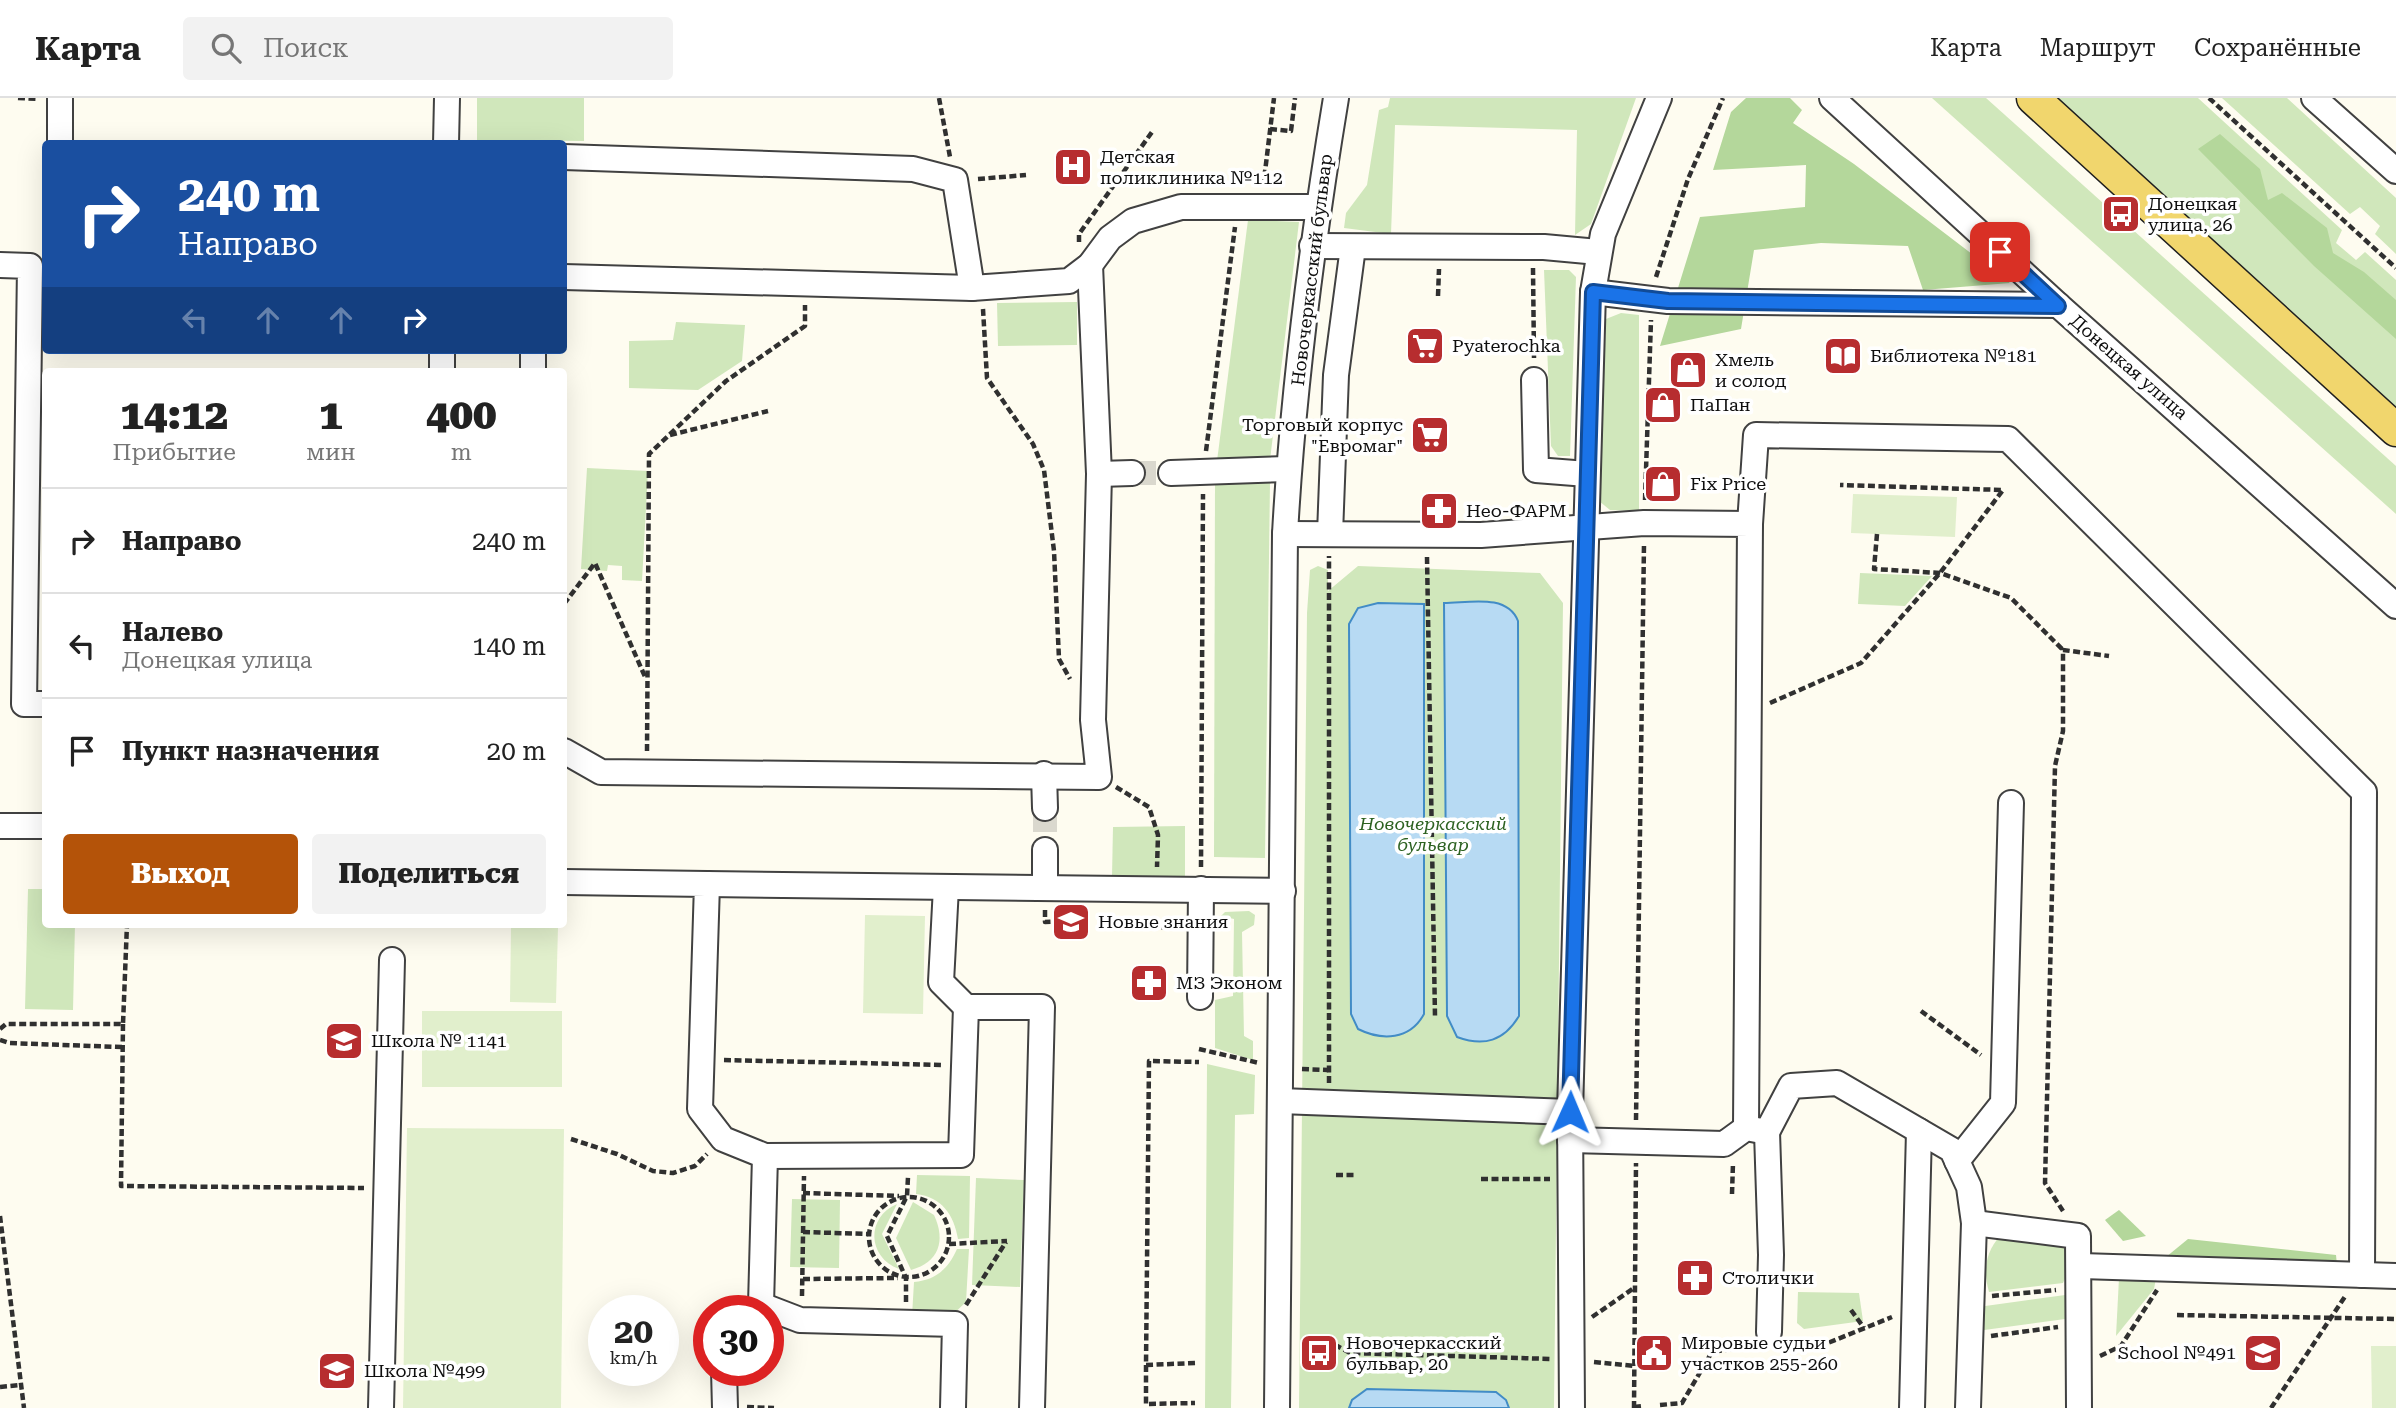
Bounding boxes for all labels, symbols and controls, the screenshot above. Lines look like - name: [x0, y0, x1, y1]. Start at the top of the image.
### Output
- search box: [183, 17, 673, 80]
- text: Карта: [35, 29, 141, 68]
- icon: search: [207, 29, 245, 67]
- text: Поиск: [263, 33, 349, 63]
- text: Карта: [1930, 34, 2002, 62]
- text: Маршрут: [2040, 34, 2156, 62]
- text: Сохранённые: [2194, 34, 2361, 62]
- hospital icon: Детская поликлиника №112: [1052, 146, 1094, 188]
- place label: Детская поликлиника №112: [1100, 146, 1283, 188]
- street label: Новочеркасский бульвар: [1287, 153, 1336, 387]
- text: 240 m: [178, 166, 320, 223]
- icon: right: [63, 168, 154, 259]
- bus stop icon: Донецкая улица, 26: [2100, 193, 2142, 235]
- place label: Донецкая улица, 26: [2148, 193, 2237, 235]
- pin: [1970, 222, 2030, 282]
- text: Направо: [178, 225, 318, 263]
- icon: arrive: [1981, 233, 2019, 271]
- icon: left: [176, 301, 214, 339]
- icon: ahead: [249, 301, 287, 339]
- icon: ahead: [322, 301, 360, 339]
- icon: right: [395, 301, 433, 339]
- street label: Донецкая улица: [2066, 310, 2193, 424]
- supermarket icon: Pyaterochka: [1404, 325, 1446, 367]
- place label: Pyaterochka: [1452, 335, 1561, 356]
- library icon: Библиотека №181: [1822, 335, 1864, 377]
- place label: Библиотека №181: [1870, 345, 2037, 366]
- shop icon: Хмель и солод: [1667, 349, 1709, 391]
- place label: Хмель и солод: [1715, 349, 1786, 391]
- shop icon: ПаПан: [1642, 384, 1684, 426]
- text: 14:12: [120, 390, 228, 439]
- text: 1: [319, 390, 343, 439]
- text: 400: [426, 390, 496, 439]
- place label: ПаПан: [1690, 394, 1751, 415]
- place label: Торговый корпус "Евромаг": [1242, 414, 1403, 456]
- supermarket icon: Торговый корпус "Евромаг": [1409, 414, 1451, 456]
- text: Прибытие: [113, 439, 236, 466]
- text: мин: [306, 439, 355, 466]
- text: m: [451, 439, 472, 466]
- shop icon: Fix Price: [1642, 463, 1684, 505]
- place label: Fix Price: [1690, 473, 1766, 494]
- pharmacy icon: Нео-ФАРМ: [1418, 490, 1460, 532]
- place label: Нео-ФАРМ: [1466, 500, 1566, 521]
- icon: right: [63, 522, 101, 560]
- text: Направо: [122, 526, 242, 556]
- text: 240 m: [472, 526, 546, 556]
- text: Налево: [122, 617, 223, 647]
- icon: left: [63, 627, 101, 665]
- text: 140 m: [472, 631, 546, 661]
- text: Донецкая улица: [122, 647, 312, 674]
- icon: arrive: [63, 732, 101, 770]
- text: Пункт назначения: [122, 736, 379, 766]
- text: 20 m: [487, 736, 546, 766]
- park label: Новочеркасский бульвар: [1358, 813, 1507, 855]
- button: Выход: [63, 834, 298, 914]
- button: Поделиться: [312, 834, 546, 914]
- school or university icon: Новые знания: [1050, 901, 1092, 943]
- place label: Новые знания: [1098, 911, 1228, 932]
- pharmacy icon: МЗ Эконом: [1128, 962, 1170, 1004]
- place label: МЗ Эконом: [1176, 972, 1283, 993]
- school or university icon: Школа № 1141: [323, 1020, 365, 1062]
- place label: Школа № 1141: [371, 1030, 507, 1051]
- position arrow: [1533, 1075, 1607, 1149]
- pharmacy icon: Столички: [1674, 1257, 1716, 1299]
- place label: Столички: [1722, 1267, 1814, 1288]
- speed limit sign: 30: [693, 1295, 784, 1386]
- text: 20: [614, 1311, 653, 1352]
- bus stop icon: Новочеркасский бульвар, 20: [1298, 1332, 1340, 1374]
- place label: Новочеркасский бульвар, 20: [1346, 1332, 1502, 1374]
- public building icon: Мировые судьи участков 255-260: [1633, 1332, 1675, 1374]
- place label: Мировые судьи участков 255-260: [1681, 1332, 1838, 1374]
- school or university icon: School №491: [2242, 1332, 2284, 1374]
- place label: School №491: [2118, 1342, 2236, 1363]
- text: km/h: [609, 1347, 658, 1368]
- school or university icon: Школа №499: [316, 1350, 358, 1392]
- place label: Школа №499: [364, 1360, 485, 1381]

